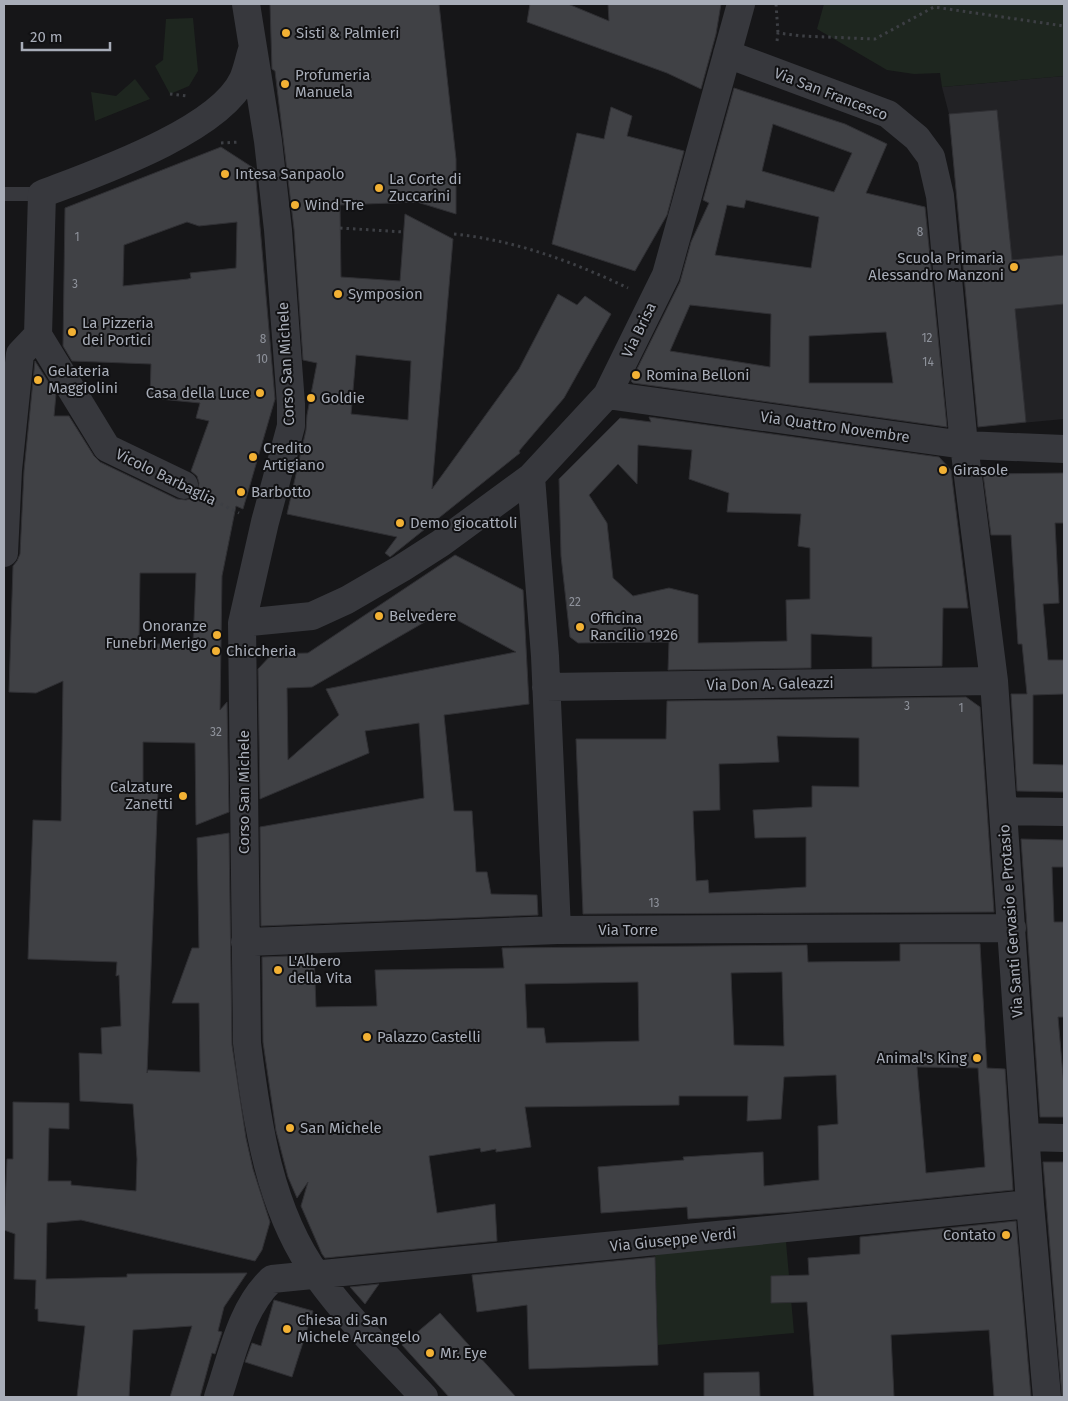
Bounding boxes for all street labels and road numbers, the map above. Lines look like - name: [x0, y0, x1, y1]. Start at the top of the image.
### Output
- street label: Via San Francesco: [772, 64, 890, 124]
- street label: Via Brisa: [618, 300, 660, 360]
- street label: Corso San Michele: [274, 302, 298, 426]
- street label: Via Quattro Novembre: [759, 408, 911, 446]
- street label: Vicolo Barbaglia: [113, 445, 219, 509]
- street label: Via Don A. Galeazzi: [706, 674, 834, 694]
- street label: Corso San Michele: [235, 730, 253, 854]
- street label: Via Santi Gervasio e Protasio: [995, 824, 1027, 1018]
- street label: Via Torre: [598, 921, 658, 939]
- street label: Via Giuseppe Verdi: [609, 1224, 737, 1256]

